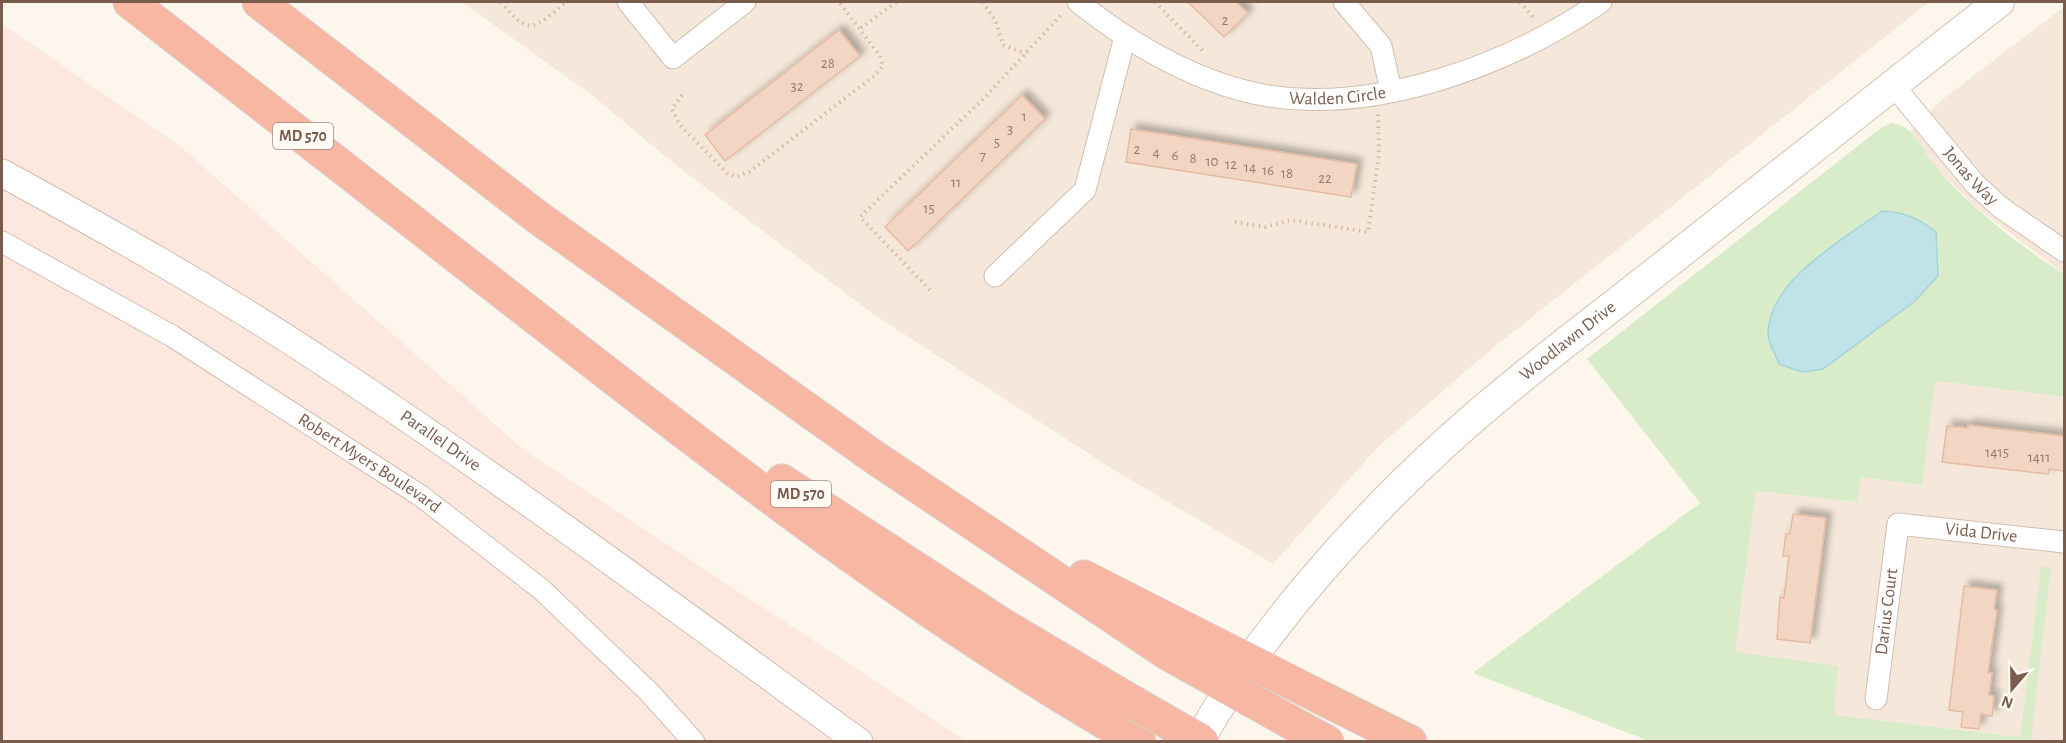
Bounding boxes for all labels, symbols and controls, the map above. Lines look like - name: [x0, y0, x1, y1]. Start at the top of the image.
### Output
- house number: 2: [1222, 13, 1229, 28]
- house number: 28: [821, 56, 835, 71]
- house number: 32: [790, 79, 804, 94]
- street label: Walden Circle: [1289, 84, 1387, 108]
- house number: 1: [1021, 109, 1027, 124]
- house number: 3: [1007, 122, 1013, 137]
- road number: MD 570: [273, 123, 333, 149]
- house number: 5: [994, 135, 1000, 150]
- house number: 2: [1134, 142, 1141, 157]
- street label: Jonas Way: [1940, 144, 2002, 209]
- house number: 4: [1152, 145, 1160, 160]
- house number: 6: [1171, 148, 1179, 163]
- house number: 7: [980, 149, 986, 164]
- house number: 8: [1189, 151, 1197, 166]
- house number: 10: [1205, 154, 1219, 169]
- house number: 12: [1225, 157, 1237, 172]
- house number: 14: [1244, 160, 1256, 175]
- house number: 16: [1262, 163, 1274, 178]
- house number: 18: [1281, 166, 1293, 181]
- house number: 22: [1318, 171, 1332, 186]
- house number: 11: [951, 175, 961, 190]
- house number: 15: [923, 201, 935, 216]
- street label: Woodlawn Drive: [1516, 298, 1619, 384]
- street label: Parallel Drive: [397, 407, 484, 475]
- street label: Robert Myers Boulevard: [295, 410, 444, 517]
- house number: 1415: [1985, 445, 2009, 460]
- house number: 1411: [2028, 450, 2050, 465]
- road number: MD 570: [771, 481, 831, 507]
- street label: Vida Drive: [1944, 520, 2018, 546]
- street label: Darius Court: [1873, 567, 1901, 656]
- north arrow: [1982, 659, 2042, 719]
- text: N: [1999, 693, 2015, 712]

